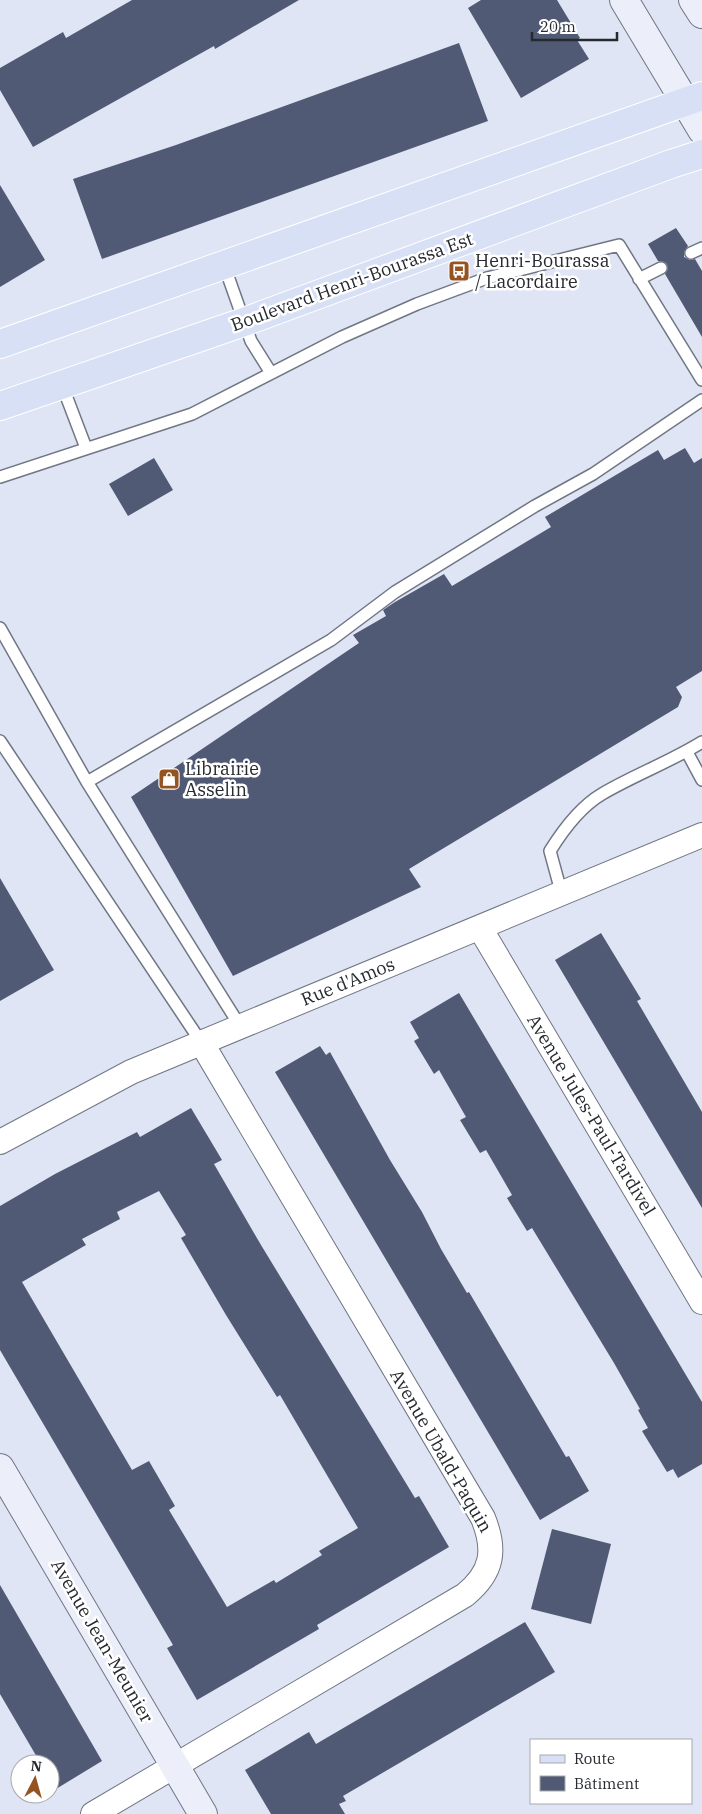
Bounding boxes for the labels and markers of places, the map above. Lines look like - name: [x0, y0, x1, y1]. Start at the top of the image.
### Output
- place label: Henri-Bourassa / Lacordaire: [475, 249, 610, 293]
- bus stop icon: Henri-Bourassa / Lacordaire: [447, 259, 471, 283]
- place label: Librairie Asselin: [185, 757, 259, 801]
- shop icon: Librairie Asselin: [157, 767, 181, 791]

